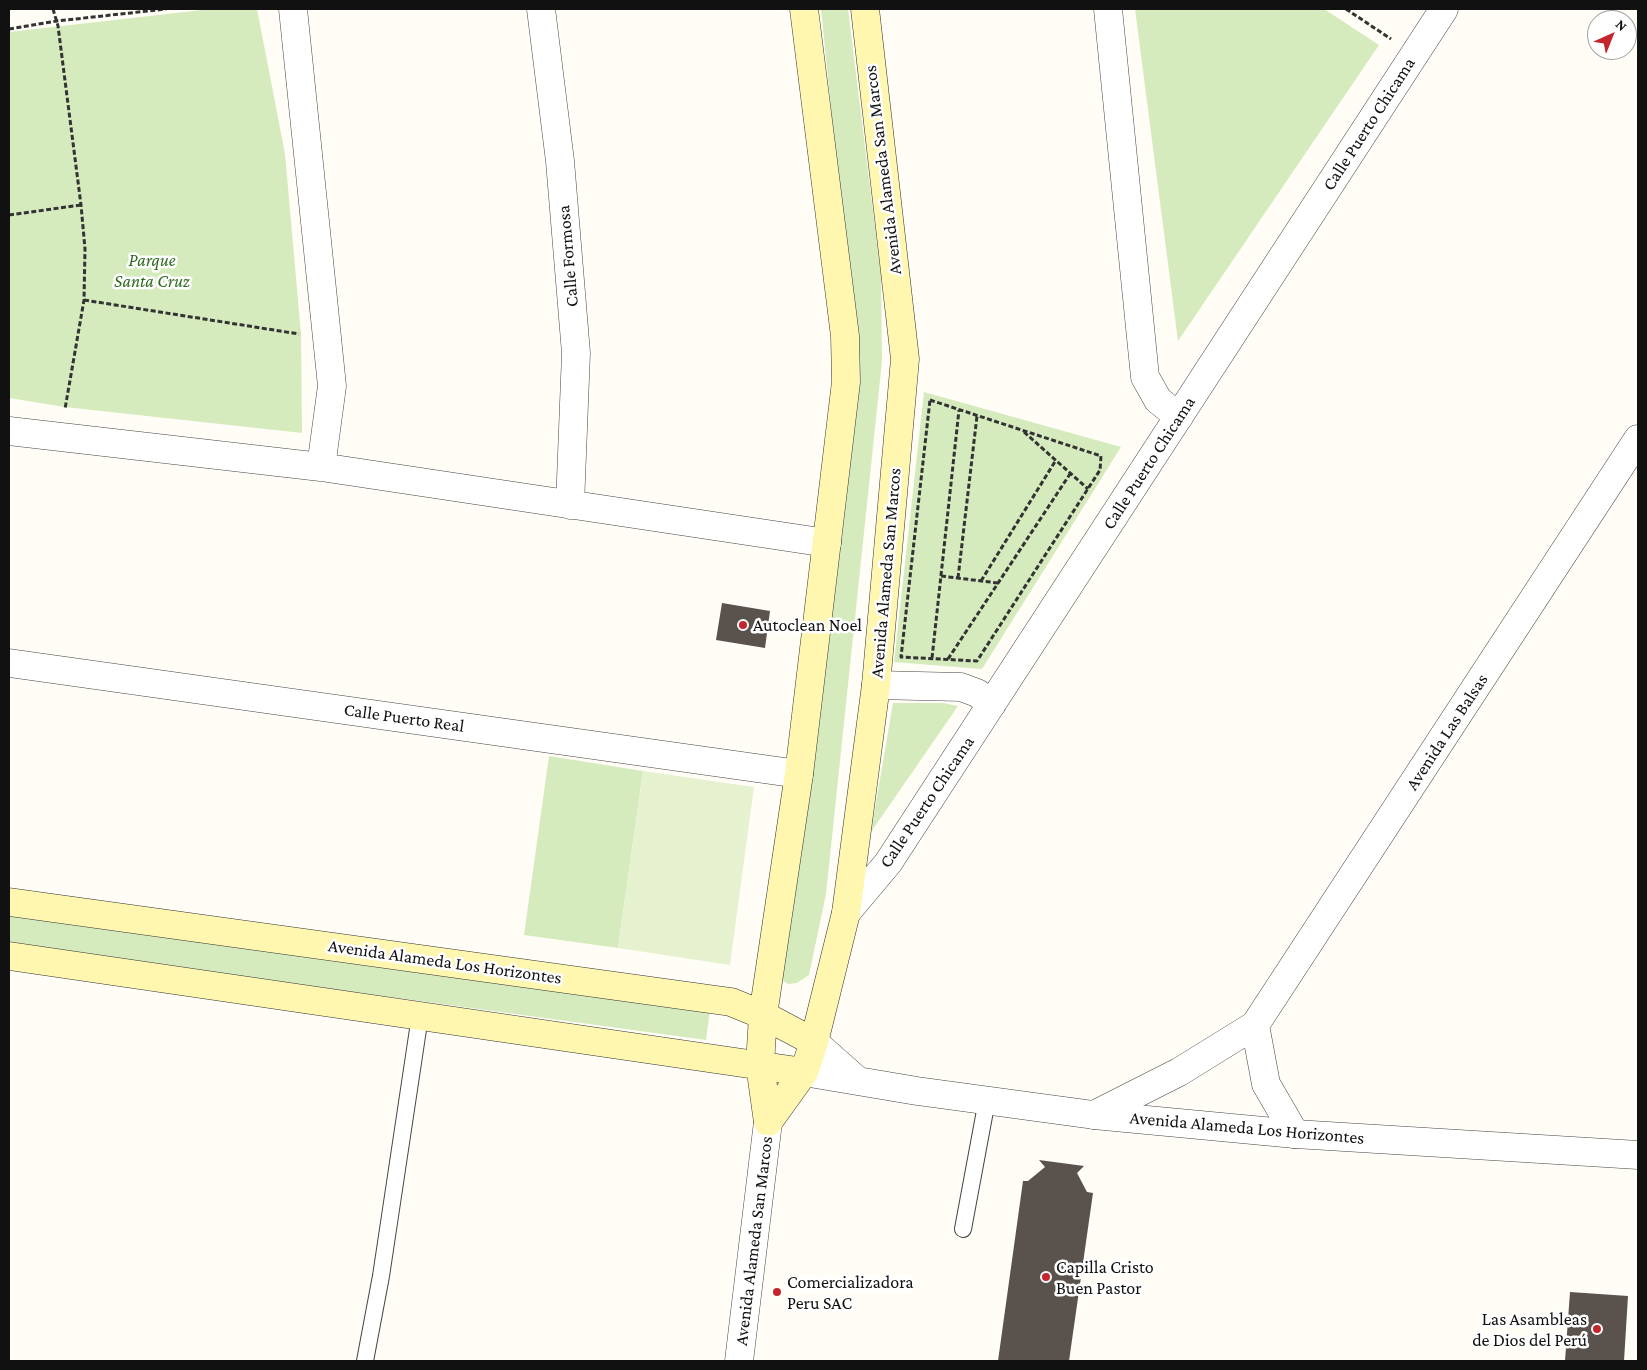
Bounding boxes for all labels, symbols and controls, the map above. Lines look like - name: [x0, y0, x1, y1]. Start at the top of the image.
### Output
- north arrow: [1587, 10, 1637, 60]
- text: N: [1613, 16, 1631, 34]
- street label: Calle Puerto Chicama: [1318, 53, 1420, 195]
- street label: Avenida Alameda San Marcos: [859, 64, 907, 276]
- street label: Calle Formosa: [553, 204, 583, 308]
- park label: Parque Santa Cruz: [114, 249, 190, 292]
- street label: Calle Puerto Chicama: [1098, 392, 1200, 534]
- street label: Avenida Alameda San Marcos: [866, 467, 906, 679]
- place label: Autoclean Noel: [753, 614, 862, 636]
- marker: Autoclean Noel: [737, 619, 749, 631]
- street label: Avenida Las Balsas: [1401, 670, 1493, 794]
- street label: Calle Puerto Real: [342, 699, 466, 737]
- street label: Calle Puerto Chicama: [875, 732, 979, 872]
- street label: Avenida Alameda Los Horizontes: [327, 935, 563, 989]
- street label: Avenida Alameda Los Horizontes: [1129, 1107, 1365, 1149]
- street label: Avenida Alameda San Marcos: [730, 1135, 778, 1347]
- place label: Capilla Cristo Buen Pastor: [1056, 1256, 1154, 1298]
- place label: Comercializadora Peru SAC: [787, 1271, 914, 1314]
- marker: Capilla Cristo Buen Pastor: [1040, 1271, 1052, 1283]
- marker: Comercializadora Peru SAC: [771, 1286, 783, 1298]
- place label: Las Asambleas de Dios del Perú: [1472, 1308, 1587, 1350]
- marker: Las Asambleas de Dios del Perú: [1591, 1323, 1603, 1335]

